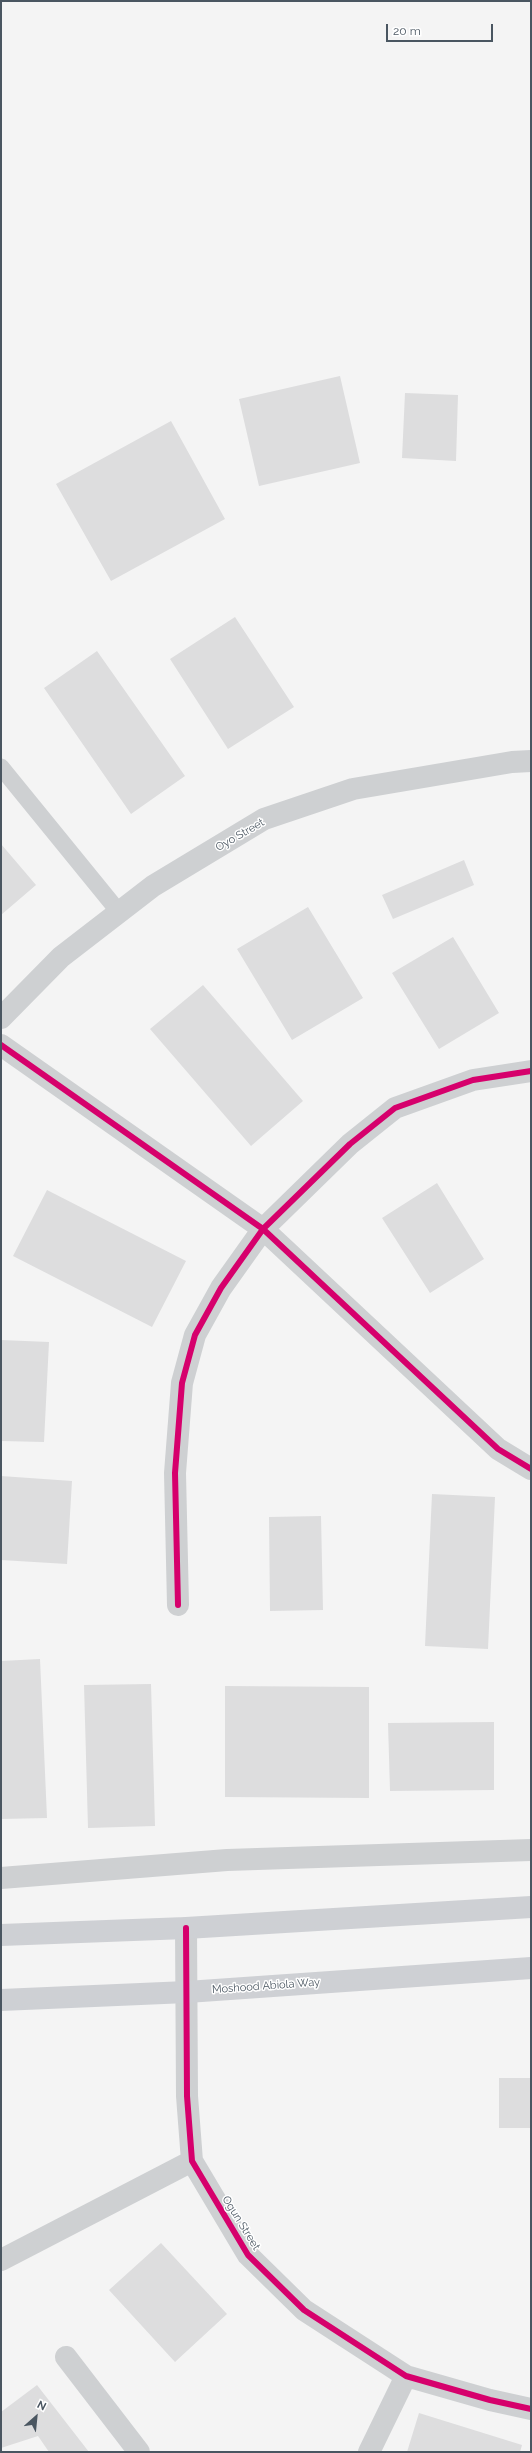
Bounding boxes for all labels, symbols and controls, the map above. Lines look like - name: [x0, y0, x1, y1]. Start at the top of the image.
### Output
- scale bar: [388, 16, 495, 42]
- text: 20 m: [393, 24, 421, 38]
- street label: Oyo Street: [213, 816, 267, 854]
- street label: Moshood Abiola Way: [212, 1976, 320, 1996]
- street label: Ogun Street: [219, 2194, 263, 2252]
- north arrow: [16, 2397, 56, 2437]
- text: N: [35, 2398, 48, 2414]

